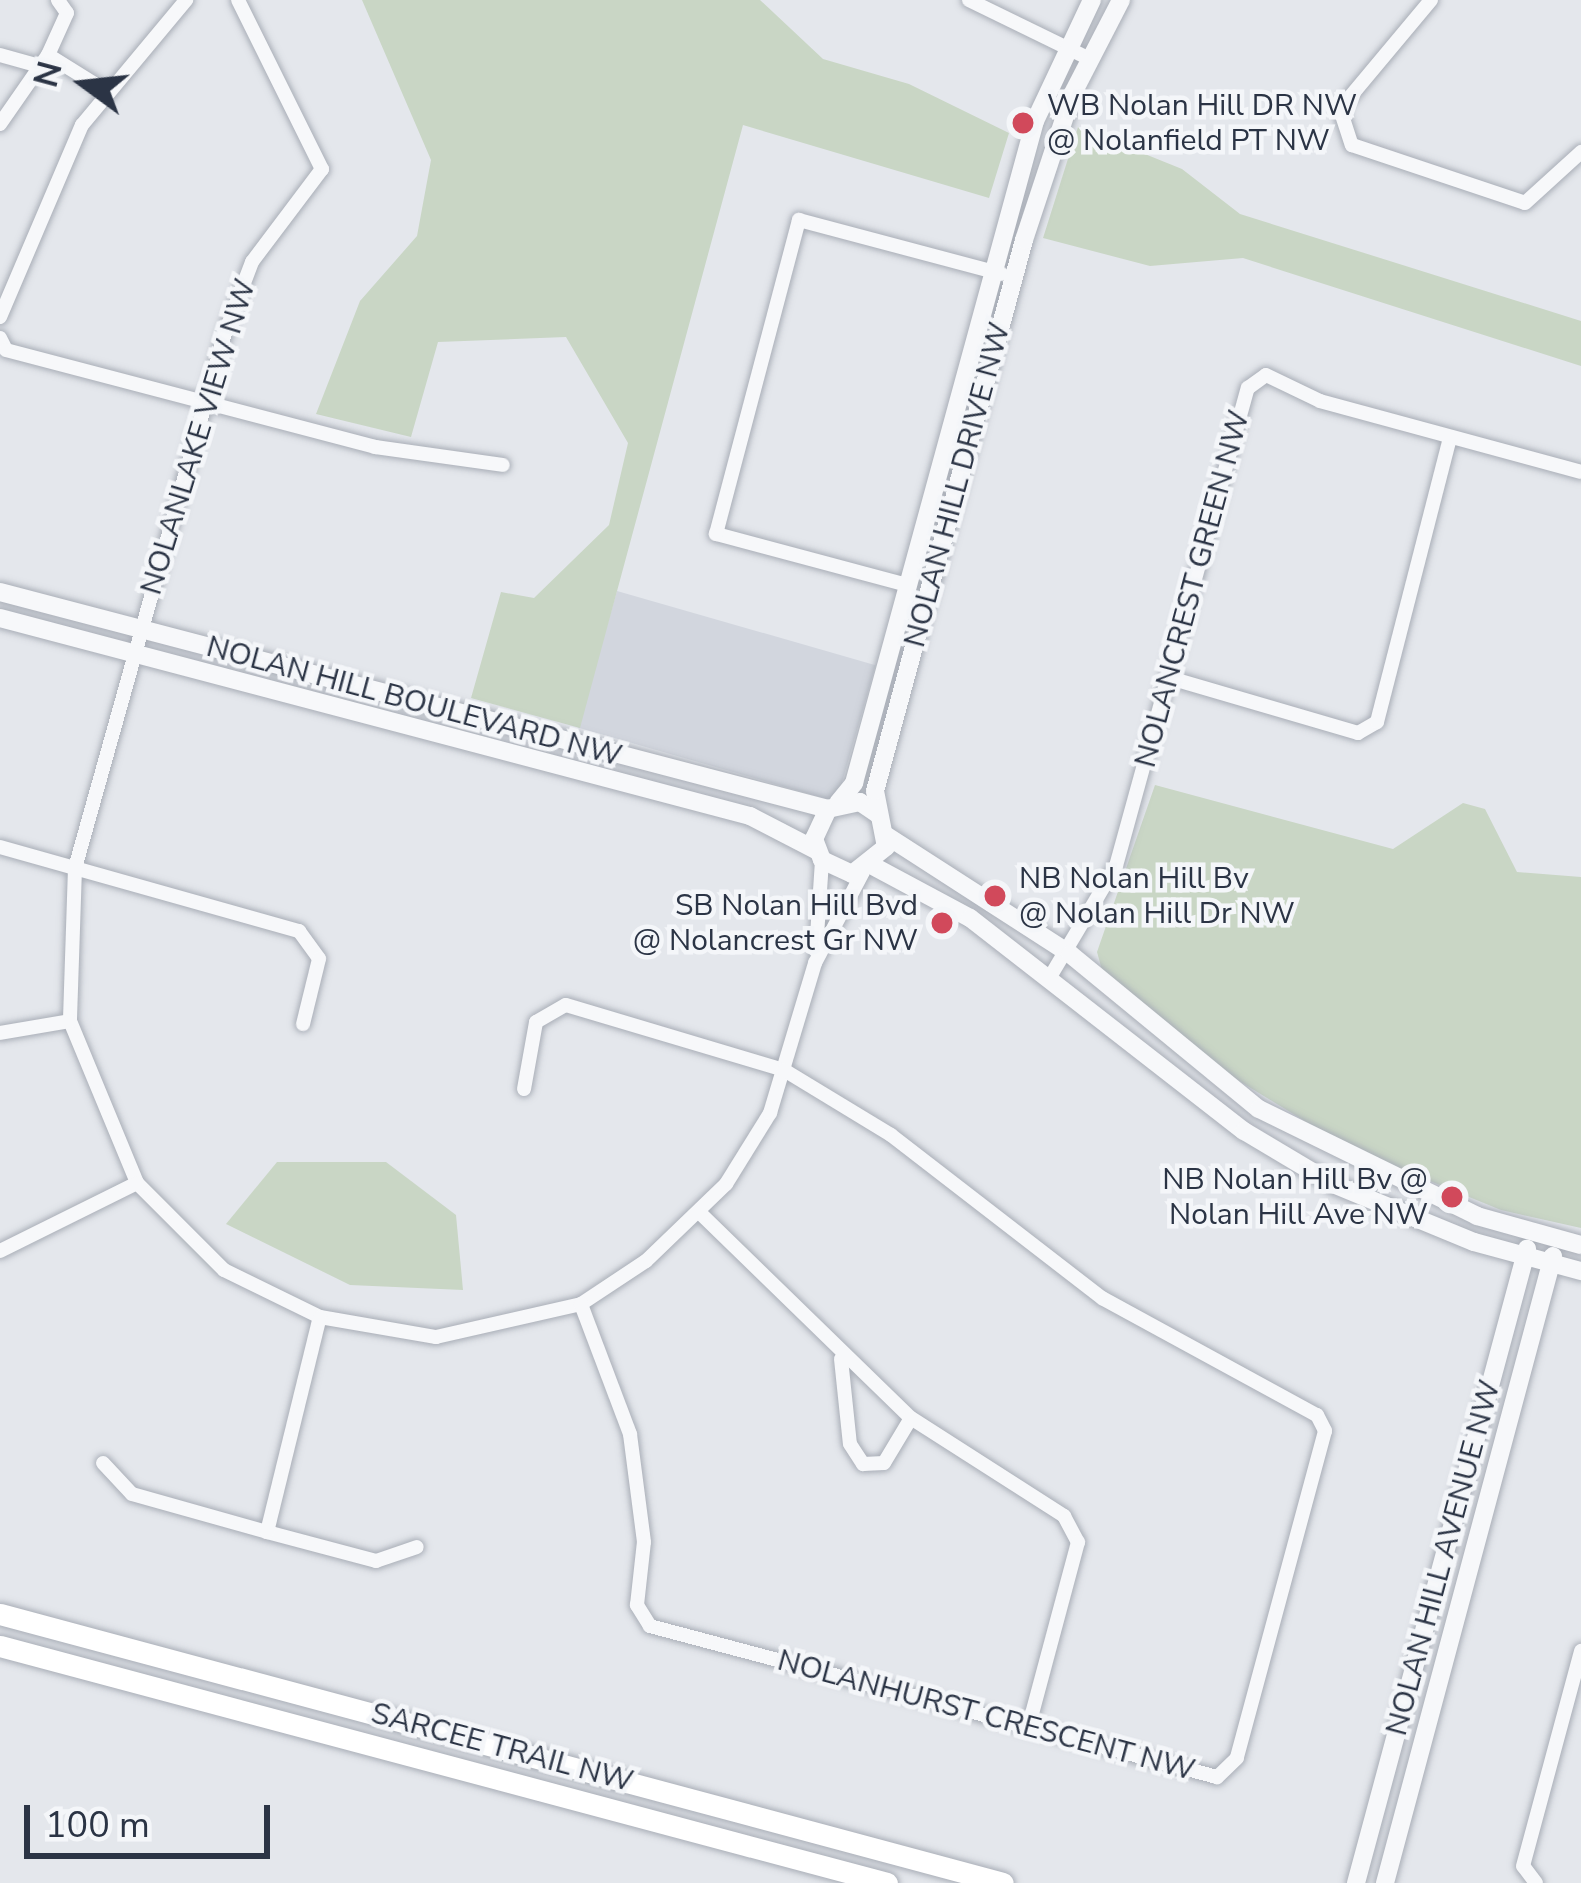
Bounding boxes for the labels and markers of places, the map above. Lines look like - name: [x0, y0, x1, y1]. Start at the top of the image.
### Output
- place label: WB Nolan Hill DR NW @ Nolanfield PT NW: [1047, 88, 1357, 158]
- marker: WB Nolan Hill DR NW @ Nolanfield PT NW: [1010, 110, 1036, 136]
- place label: NB Nolan Hill Bv @ Nolan Hill Dr NW: [1019, 861, 1295, 932]
- marker: NB Nolan Hill Bv @ Nolan Hill Dr NW: [982, 883, 1008, 909]
- place label: SB Nolan Hill Bvd @ Nolancrest Gr NW: [633, 888, 918, 958]
- marker: SB Nolan Hill Bvd @ Nolancrest Gr NW: [929, 910, 955, 936]
- place label: NB Nolan Hill Bv @ Nolan Hill Ave NW: [1162, 1162, 1428, 1232]
- marker: NB Nolan Hill Bv @ Nolan Hill Ave NW: [1439, 1184, 1465, 1210]

